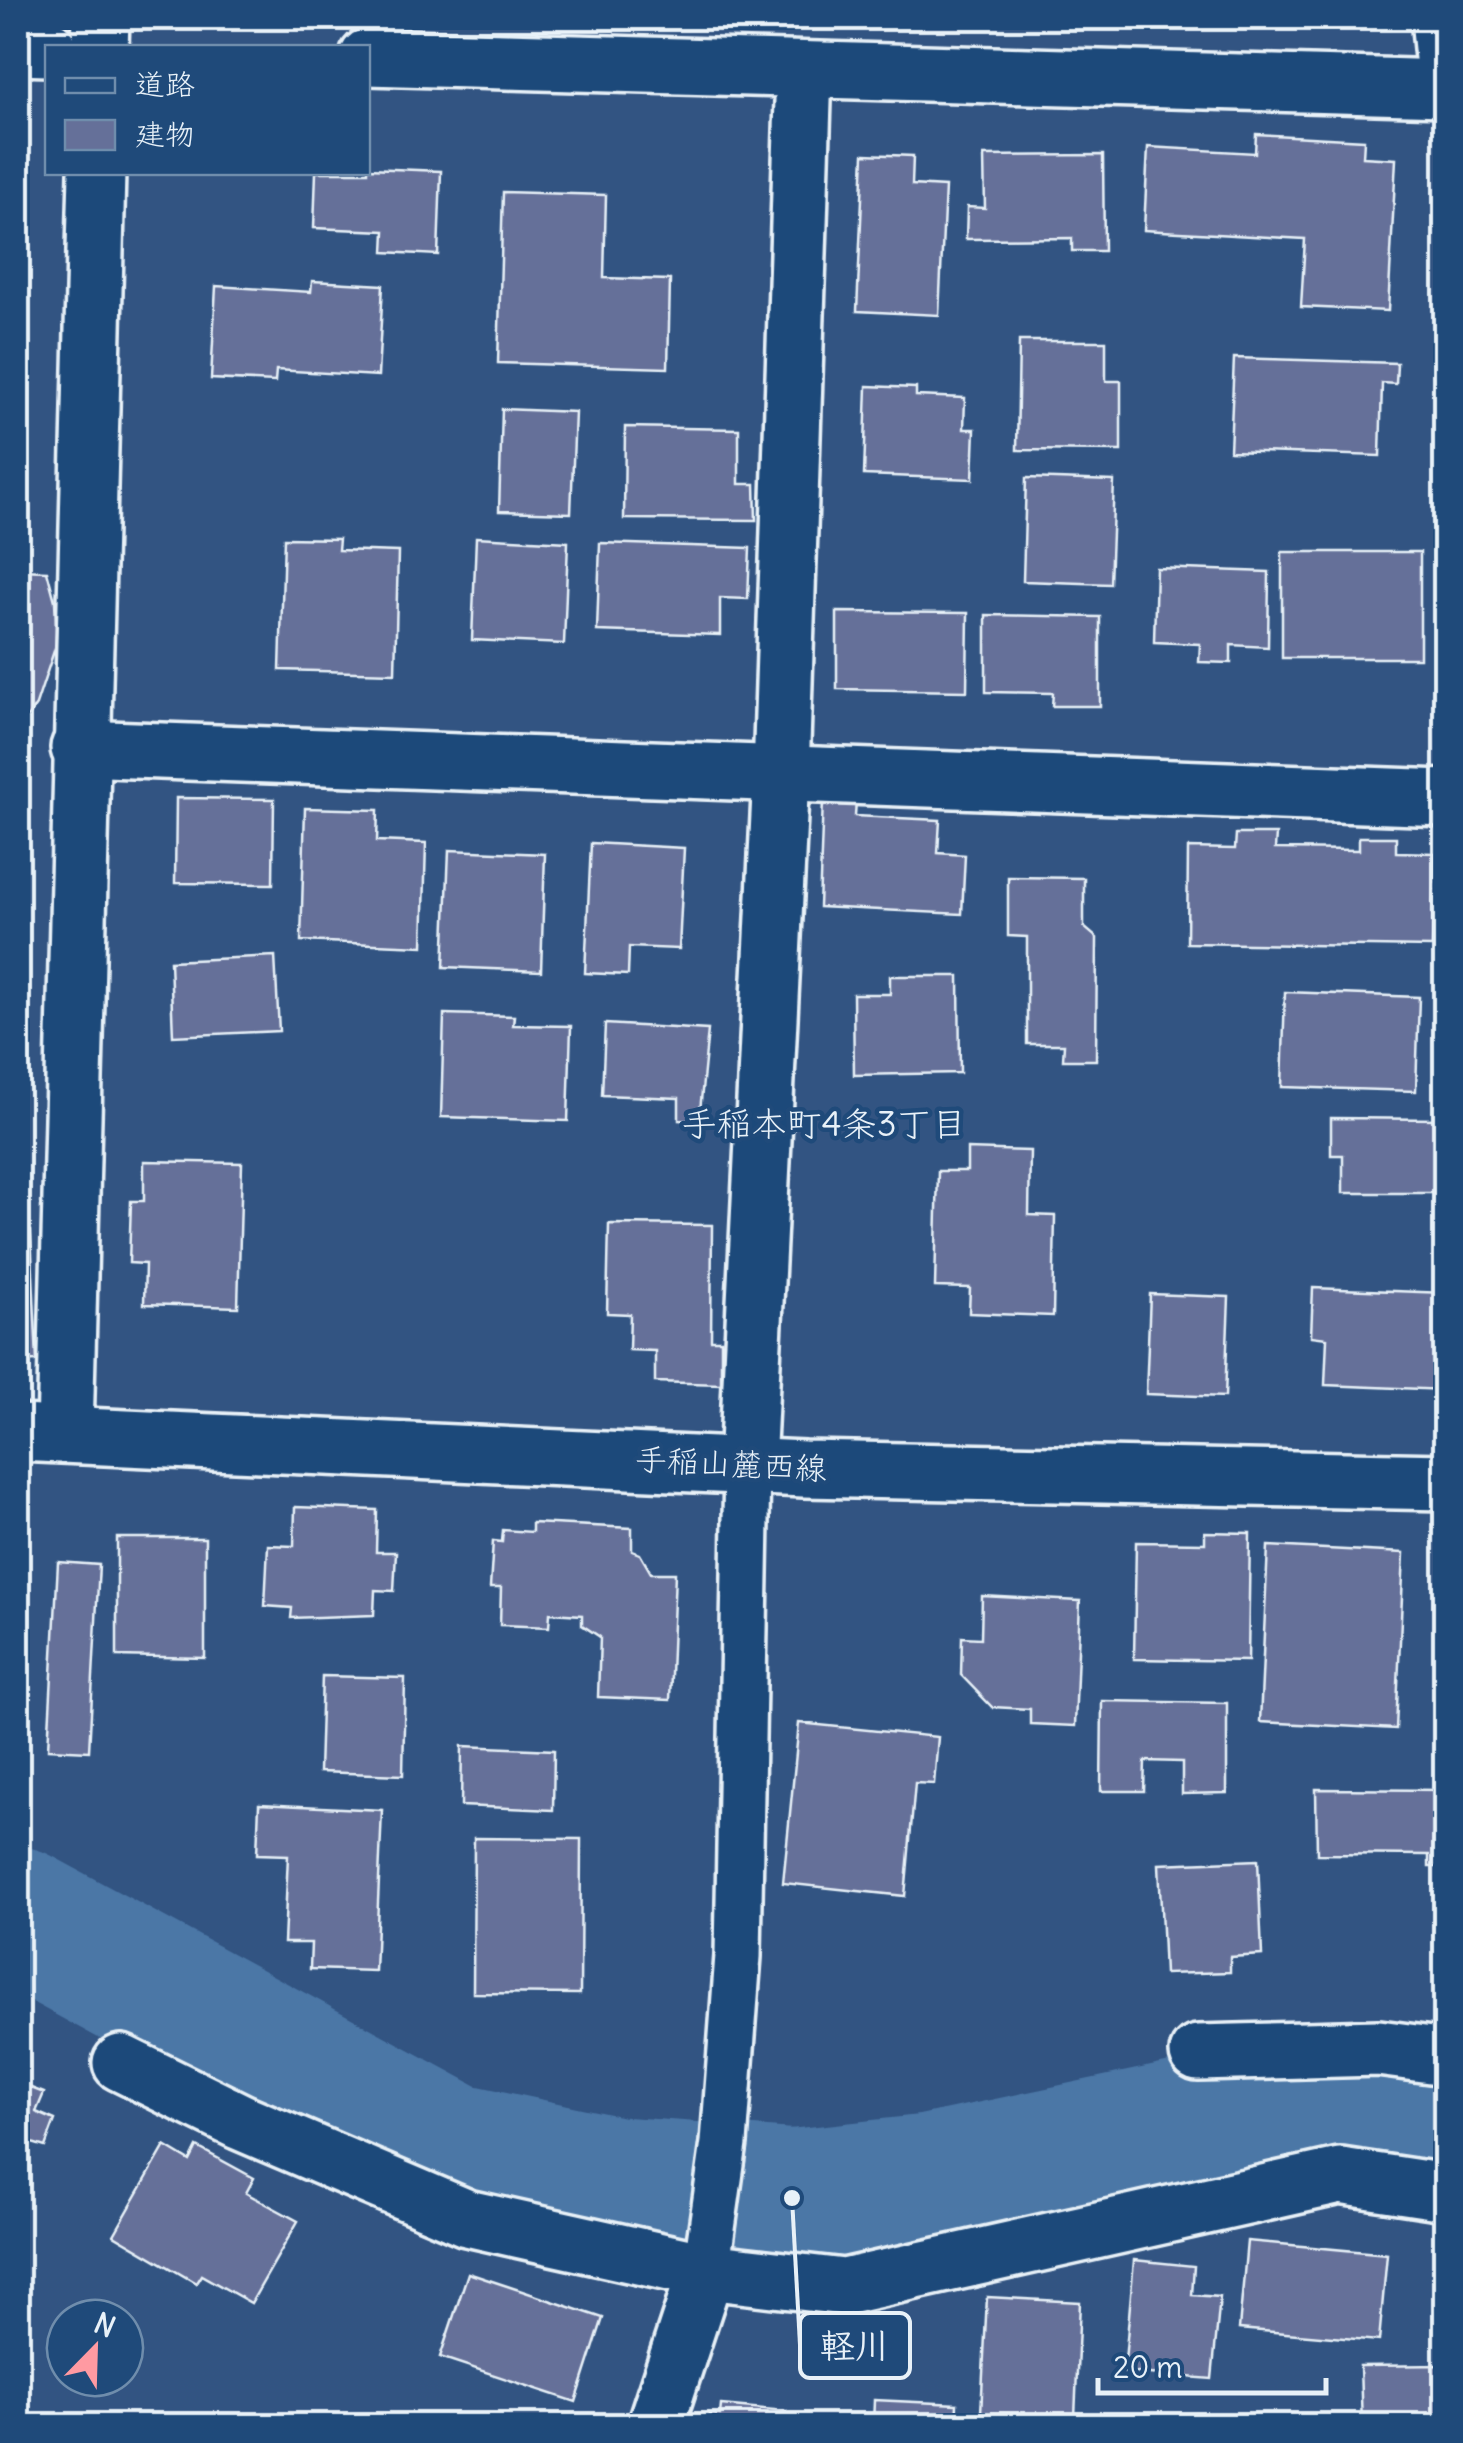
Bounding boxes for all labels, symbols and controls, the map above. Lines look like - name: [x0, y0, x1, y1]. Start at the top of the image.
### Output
- legend: [45, 45, 370, 175]
- text: 道路: [135, 65, 195, 103]
- text: 建物: [135, 115, 195, 153]
- district label: 手稲本町4条3丁目: [681, 1101, 967, 1145]
- street label: 手稲山麓西線: [634, 1438, 828, 1489]
- north arrow: [45, 2298, 145, 2398]
- text: N: [89, 2305, 121, 2345]
- callout: 軽川: [800, 2313, 910, 2378]
- text: 軽川: [820, 2323, 890, 2367]
- scale bar: [1098, 2333, 1326, 2395]
- text: 20 m: [1113, 2348, 1183, 2386]

